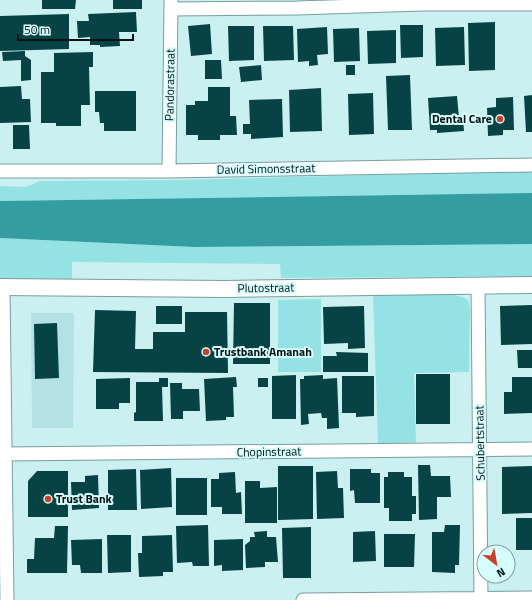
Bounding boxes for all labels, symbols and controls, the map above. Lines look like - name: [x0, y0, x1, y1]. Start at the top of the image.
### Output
- scale bar: [18, 16, 133, 42]
- text: 50 m: [24, 20, 50, 39]
- street label: Pandorastraat: [159, 48, 180, 121]
- place label: Dental Care: [432, 109, 492, 128]
- marker: Dental Care: [495, 114, 505, 124]
- street label: David Simonsstraat: [216, 158, 316, 179]
- street label: Plutostraat: [237, 277, 295, 297]
- place label: Trustbank Amanah: [214, 342, 312, 361]
- marker: Trustbank Amanah: [201, 347, 211, 357]
- street label: Schubertstraat: [469, 404, 490, 481]
- street label: Chopinstraat: [236, 441, 302, 462]
- place label: Trust Bank: [56, 489, 113, 508]
- marker: Trust Bank: [43, 494, 53, 504]
- north arrow: [476, 544, 516, 584]
- text: N: [494, 564, 509, 581]

